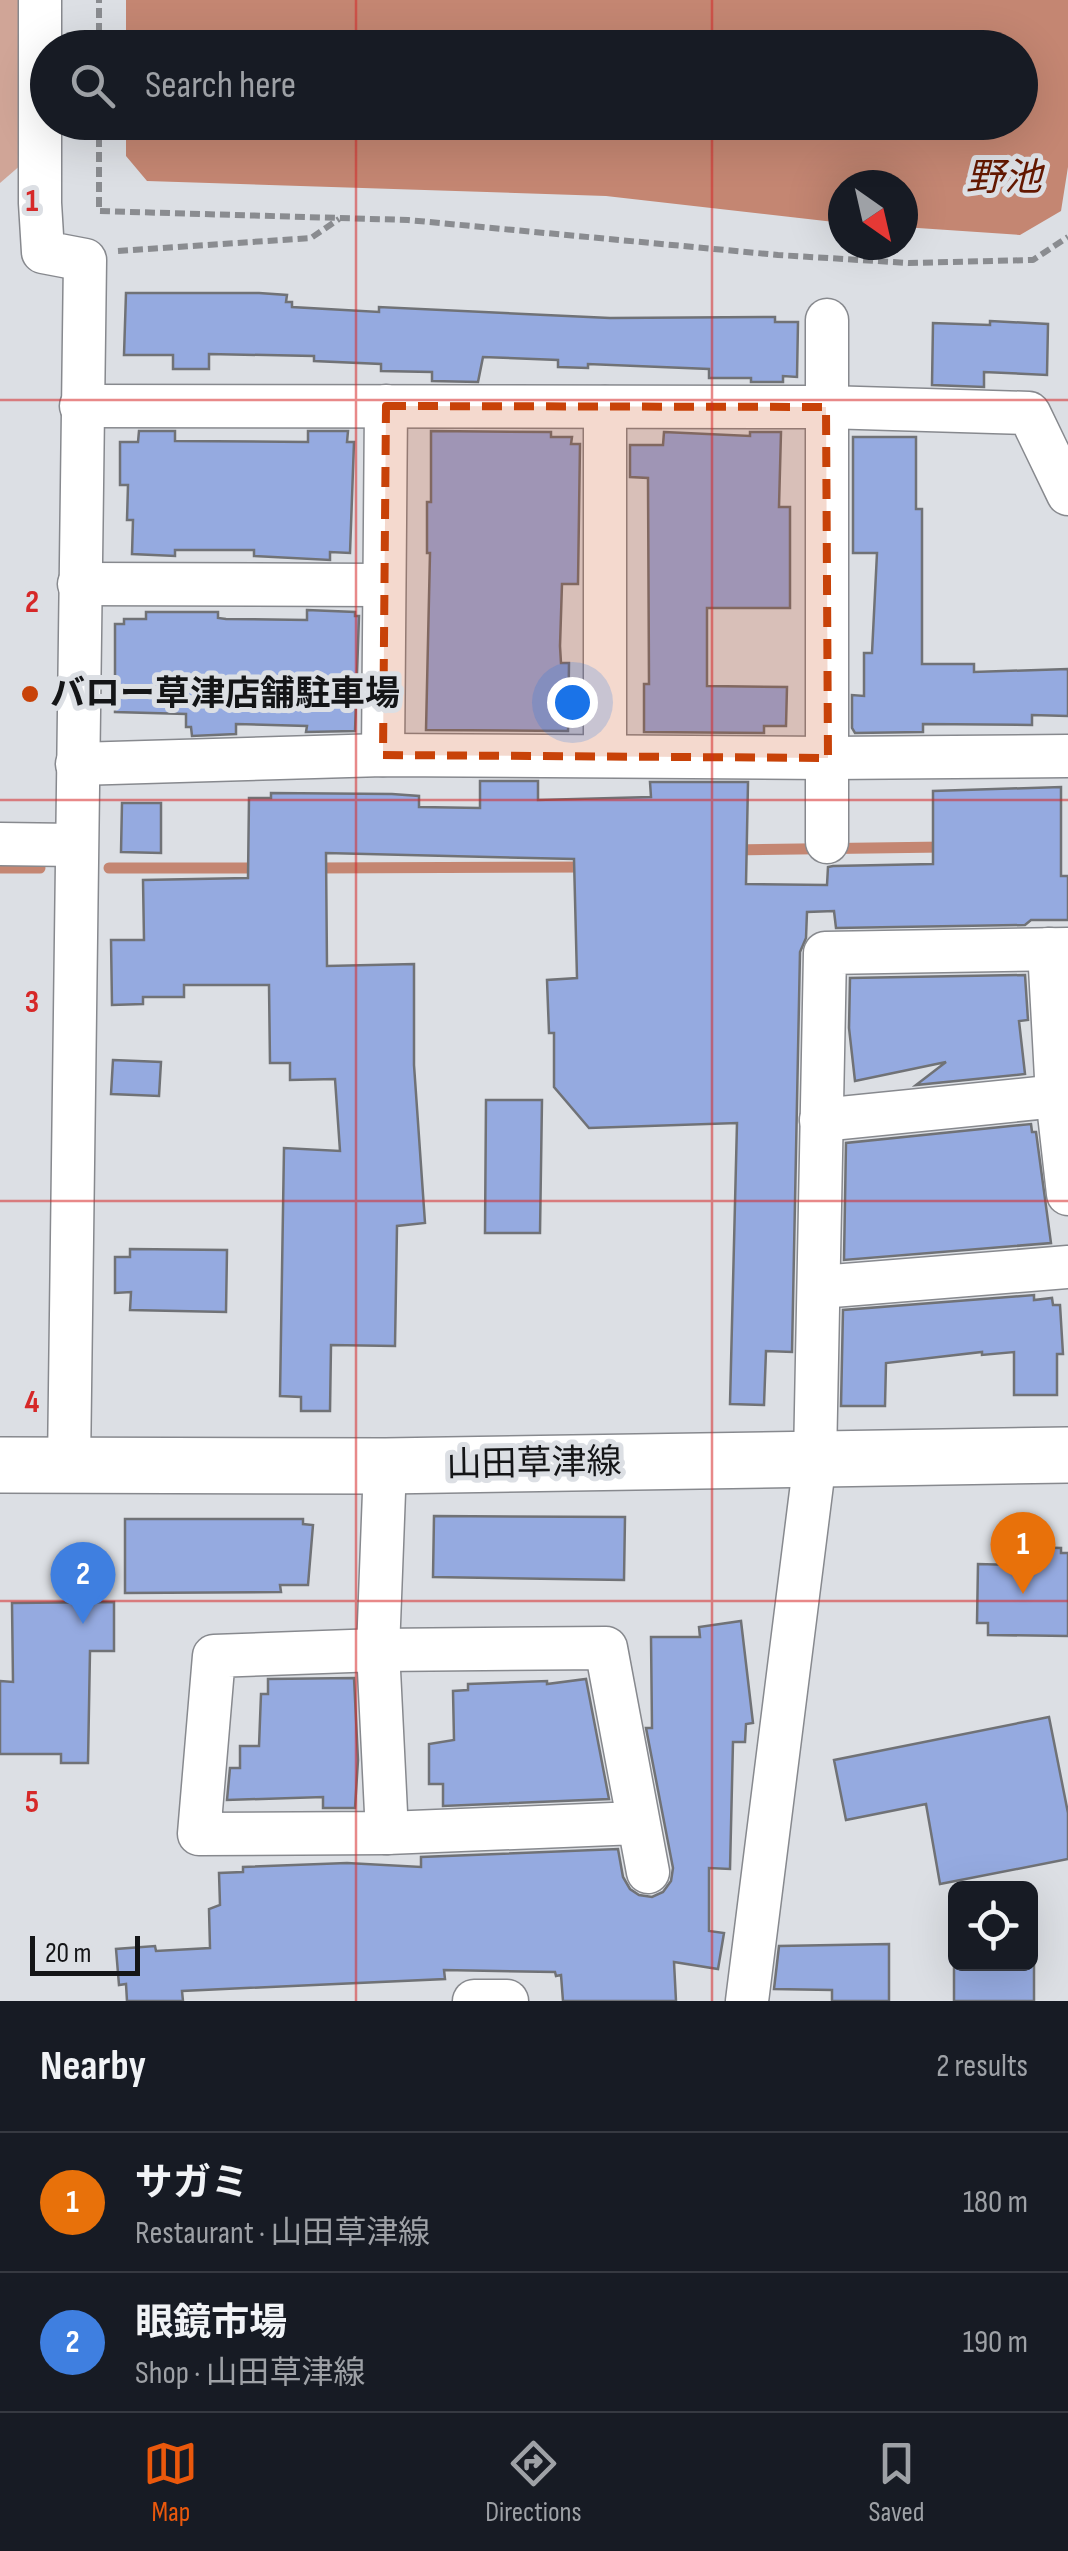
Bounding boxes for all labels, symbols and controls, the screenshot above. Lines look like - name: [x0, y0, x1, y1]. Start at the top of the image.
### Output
- search box: [30, 30, 1038, 140]
- icon: search: [65, 58, 120, 113]
- text: Search here: [145, 63, 296, 108]
- water label: 野池: [966, 156, 1046, 201]
- north arrow: [828, 170, 918, 260]
- text: 1: [26, 182, 39, 221]
- text: 2: [25, 583, 39, 622]
- place label: バロー草津店舗駐車場: [50, 673, 400, 716]
- your location: [547, 677, 598, 728]
- marker: バロー草津店舗駐車場: [19, 683, 41, 705]
- text: 3: [25, 983, 39, 1022]
- text: 4: [25, 1383, 40, 1422]
- street label: 山田草津線: [446, 1441, 622, 1487]
- pin: 1: [990, 1512, 1056, 1594]
- pin: 2: [51, 1542, 116, 1624]
- text: 5: [25, 1783, 39, 1822]
- map controls: [948, 1881, 1038, 1971]
- button: locate: [948, 1881, 1038, 1971]
- scale bar: [30, 1931, 140, 1976]
- text: 20 m: [45, 1937, 91, 1970]
- text: Nearby: [40, 2041, 146, 2092]
- text: 2 results: [936, 2047, 1028, 2086]
- text: サガミ: [135, 2161, 249, 2206]
- text: 1: [66, 2183, 79, 2222]
- text: 180 m: [963, 2183, 1028, 2222]
- text: Restaurant · 山田草津線: [135, 2214, 430, 2253]
- text: 眼鏡市場: [135, 2301, 287, 2346]
- text: 2: [65, 2323, 80, 2362]
- text: 190 m: [963, 2323, 1028, 2362]
- text: Shop · 山田草津線: [135, 2354, 365, 2393]
- tab: Map: [143, 2436, 198, 2529]
- tab: Directions: [485, 2436, 582, 2529]
- tab: Saved: [868, 2436, 925, 2529]

